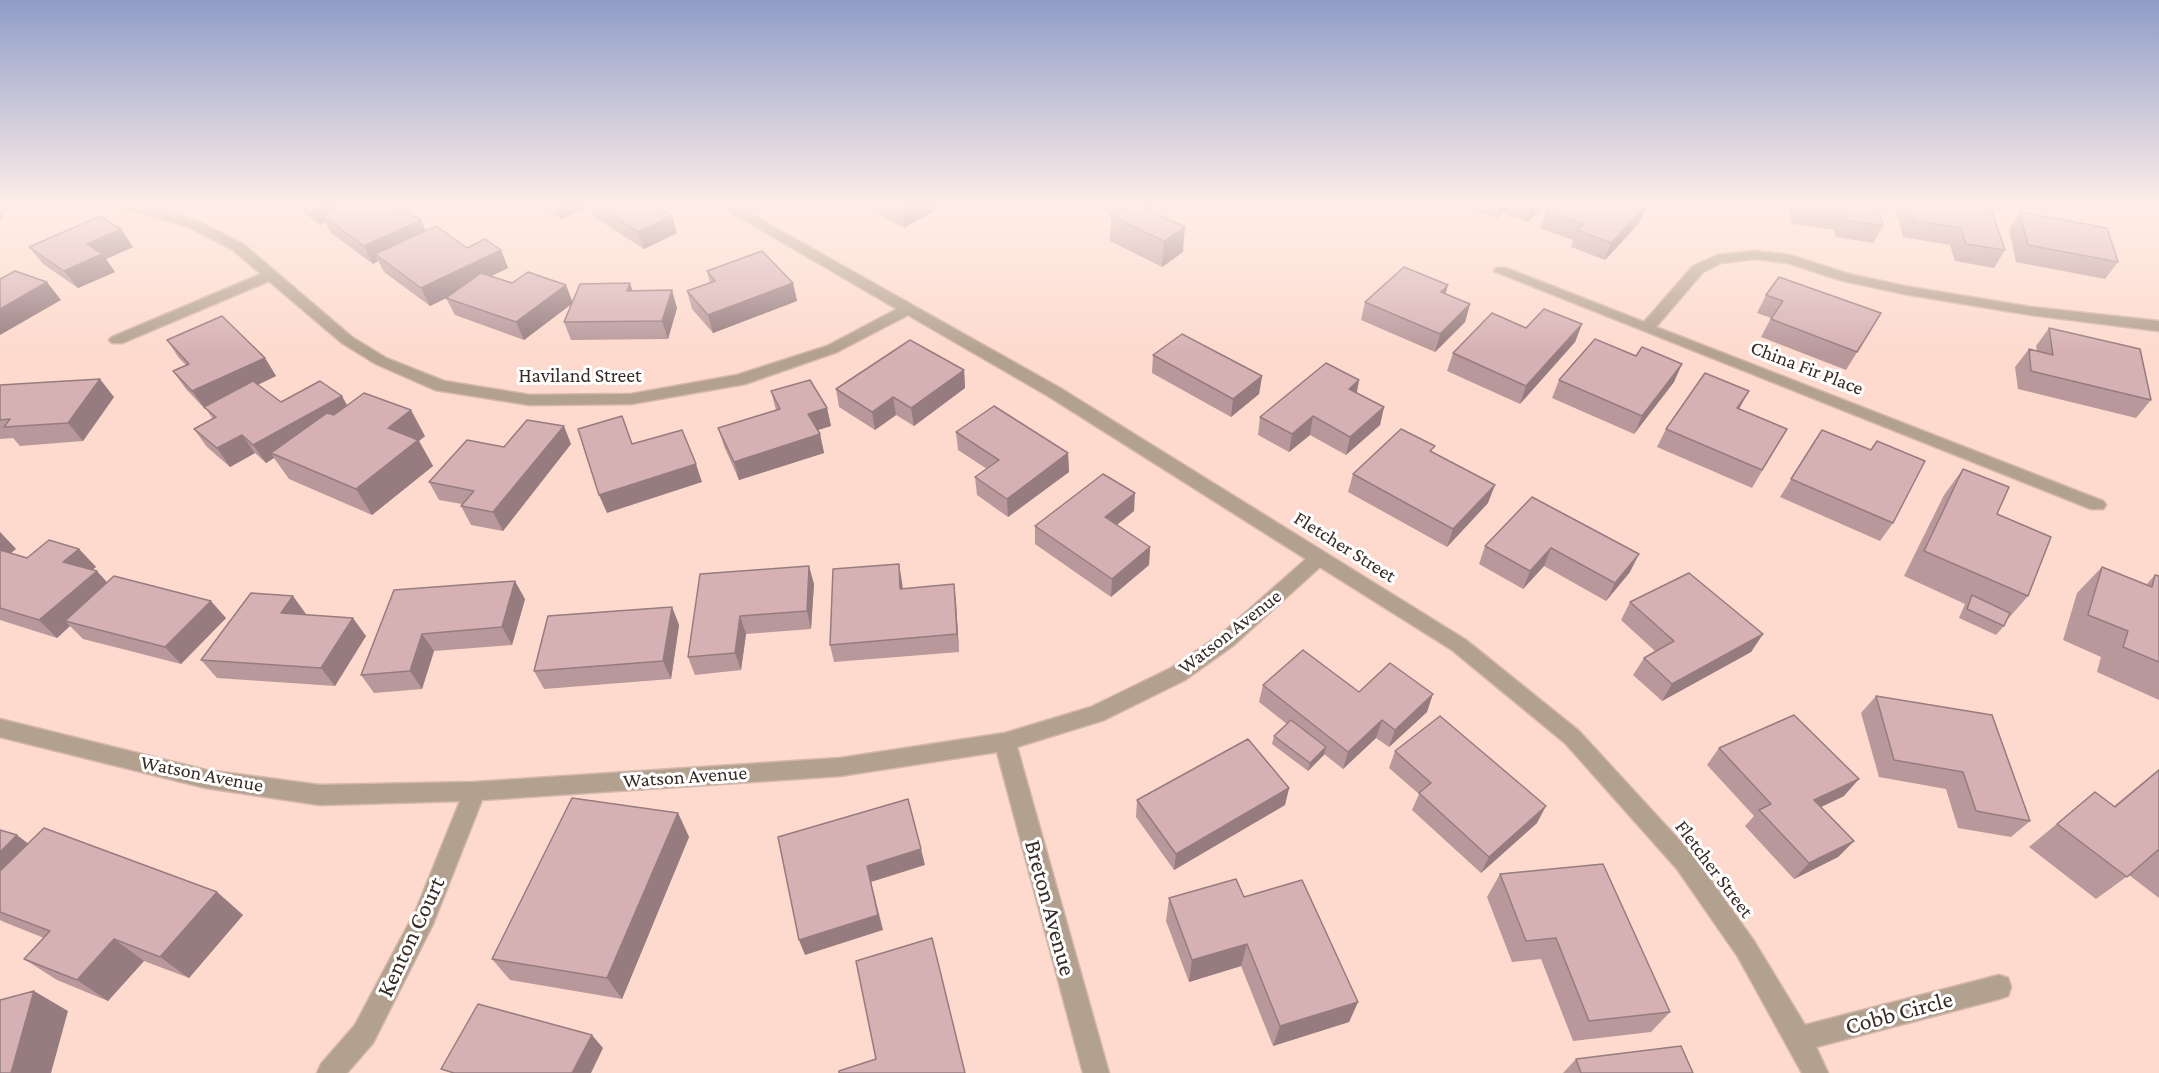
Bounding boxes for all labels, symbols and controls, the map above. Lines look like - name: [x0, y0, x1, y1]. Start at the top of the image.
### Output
- street label: China Fir Place: [1747, 335, 1867, 401]
- street label: Haviland Street: [518, 364, 642, 388]
- street label: Fletcher Street: [1290, 506, 1400, 588]
- street label: Watson Avenue: [1174, 584, 1286, 680]
- street label: Watson Avenue: [139, 750, 265, 798]
- street label: Watson Avenue: [622, 761, 748, 793]
- street label: Fletcher Street: [1670, 816, 1758, 922]
- street label: Breton Avenue: [1018, 837, 1082, 979]
- street label: Kenton Court: [371, 872, 451, 1002]
- street label: Cobb Circle: [1842, 985, 1956, 1041]

